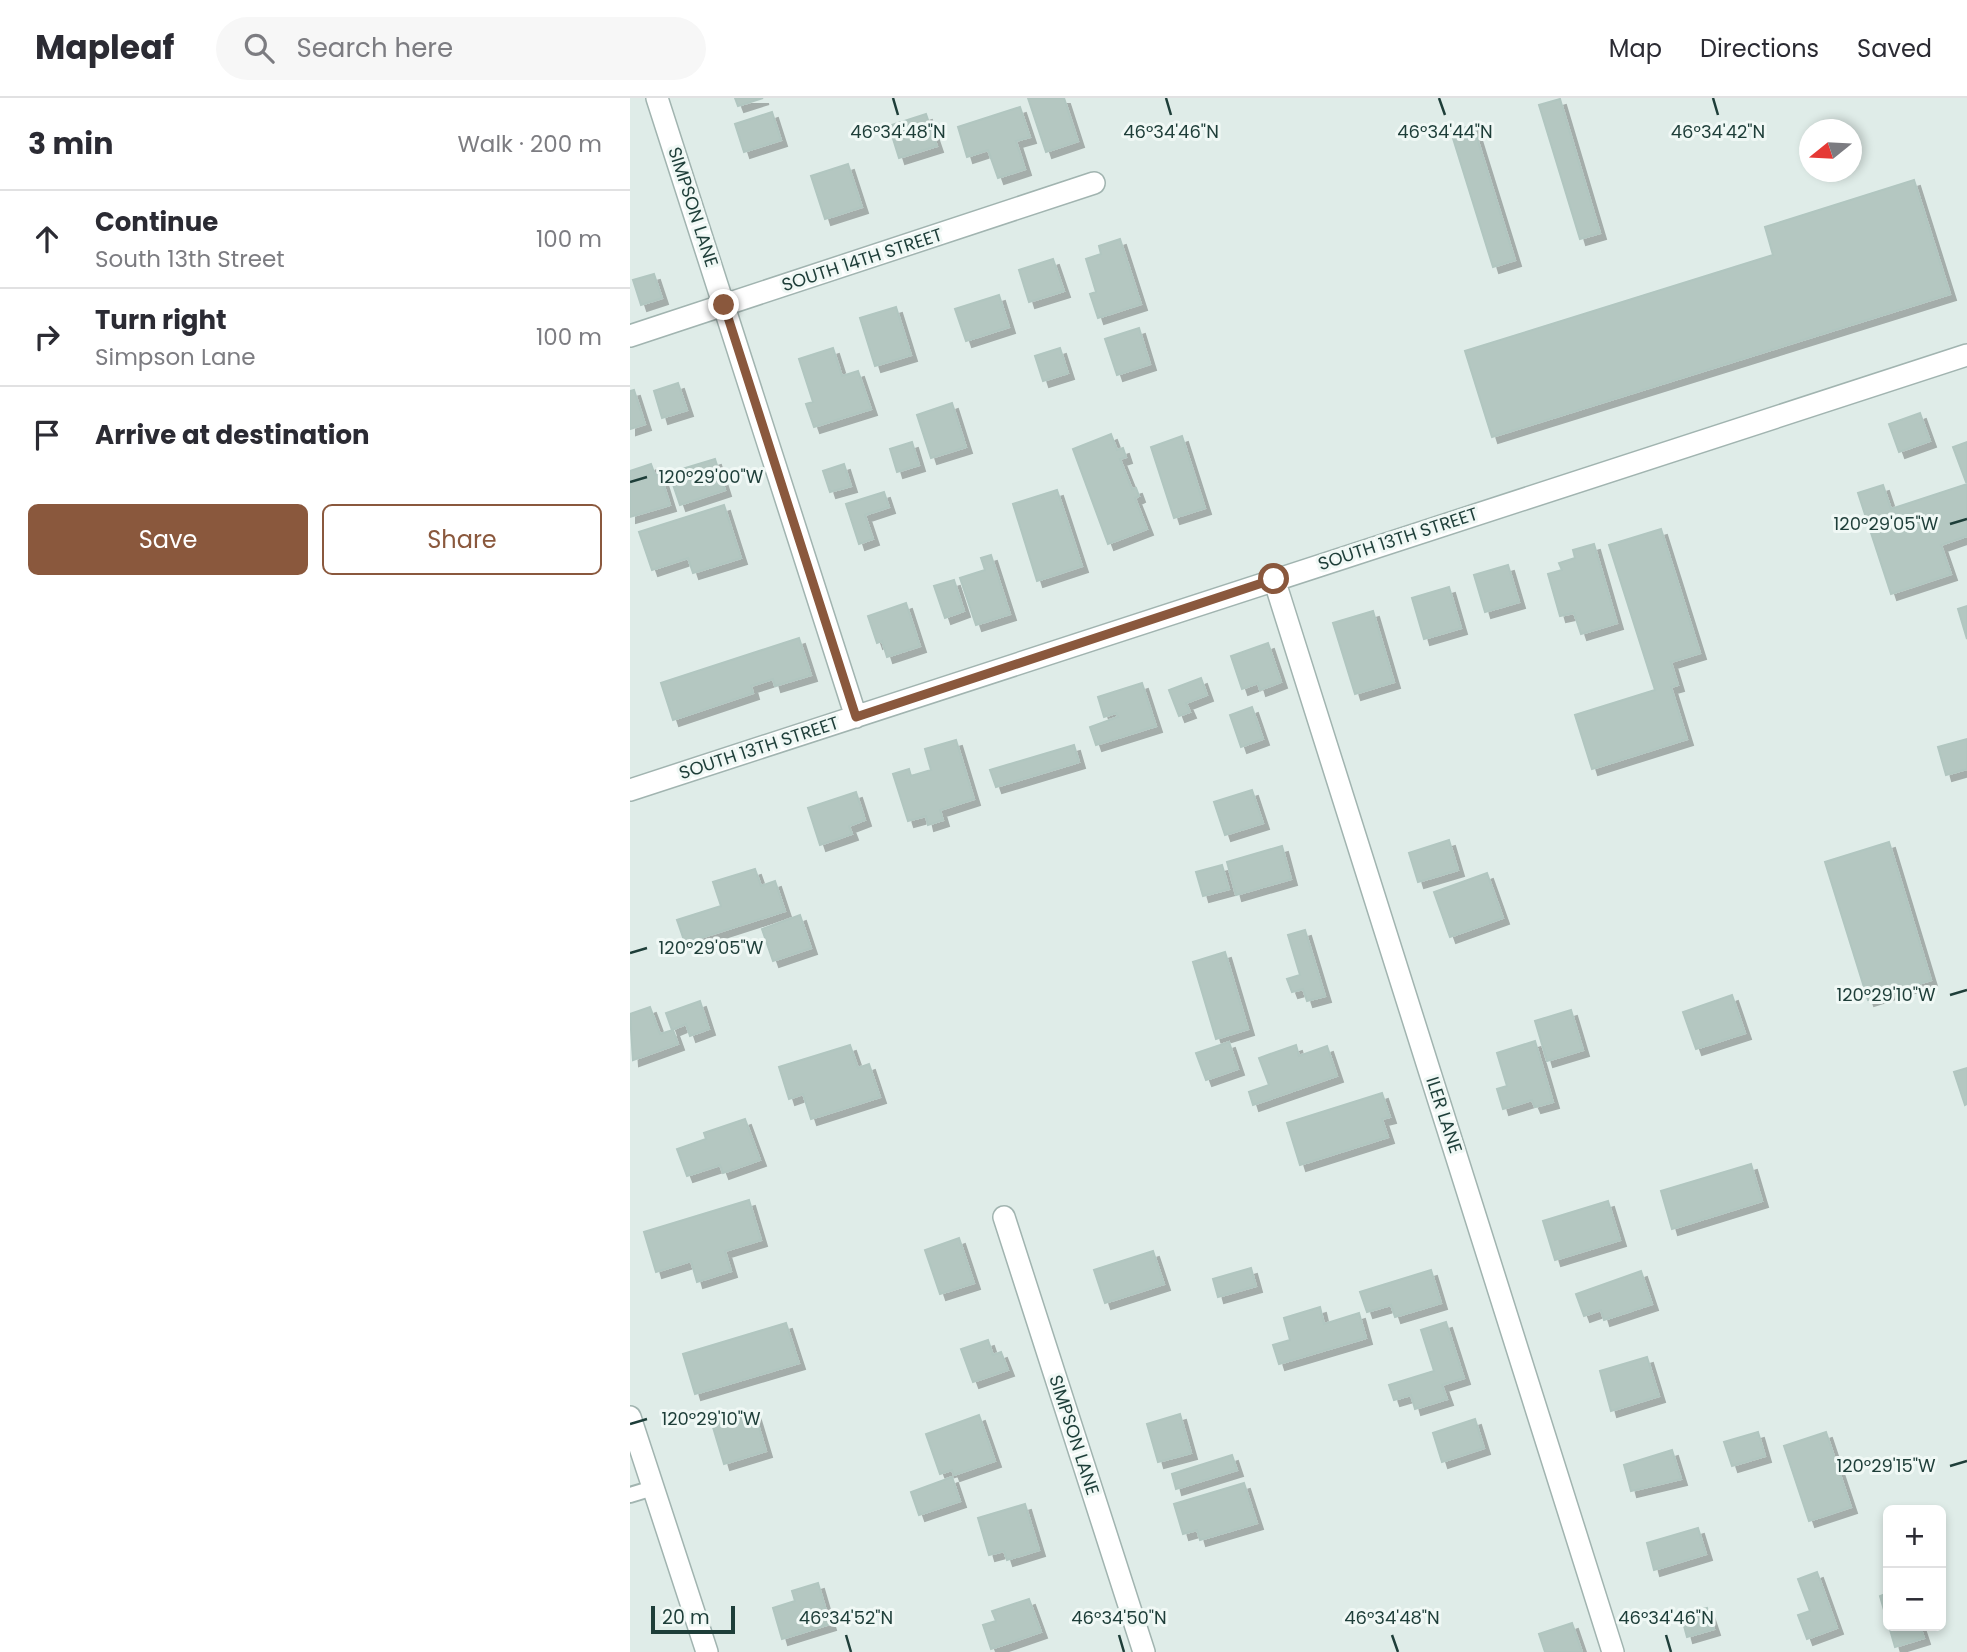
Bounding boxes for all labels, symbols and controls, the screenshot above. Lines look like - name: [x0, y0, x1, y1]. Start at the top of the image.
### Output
- search box: [216, 17, 706, 80]
- text: Mapleaf: [35, 24, 174, 71]
- icon: search: [240, 29, 278, 67]
- text: Search here: [296, 30, 453, 66]
- text: Map: [1609, 32, 1662, 65]
- text: Directions: [1700, 32, 1819, 65]
- text: Saved: [1857, 32, 1932, 65]
- text: 46°34'48"N: [850, 119, 946, 144]
- text: 46°34'46"N: [1123, 119, 1219, 144]
- text: 46°34'44"N: [1397, 119, 1493, 144]
- text: 46°34'42"N: [1671, 119, 1765, 144]
- north arrow: [1799, 119, 1862, 182]
- text: 3 min: [28, 122, 113, 165]
- text: Walk · 200 m: [457, 128, 602, 160]
- street label: SIMPSON LANE: [662, 144, 725, 270]
- text: Continue: [95, 204, 218, 240]
- icon: ahead: [28, 220, 66, 258]
- street label: SOUTH 14TH STREET: [778, 222, 946, 297]
- text: 100 m: [536, 223, 602, 255]
- text: South 13th Street: [95, 243, 285, 275]
- route end: [708, 289, 739, 320]
- text: Turn right: [95, 302, 227, 338]
- icon: right: [28, 318, 66, 356]
- text: 100 m: [536, 321, 602, 353]
- text: Simpson Lane: [95, 341, 255, 373]
- icon: arrive: [28, 416, 66, 454]
- text: Arrive at destination: [95, 417, 370, 453]
- text: 120°29'00"W: [659, 464, 764, 489]
- street label: SOUTH 13TH STREET: [1315, 501, 1481, 576]
- button: Save: [28, 504, 308, 575]
- button: Share: [322, 504, 602, 575]
- text: 120°29'05"W: [1834, 511, 1939, 536]
- route start: [1258, 563, 1289, 594]
- street label: SOUTH 13TH STREET: [676, 710, 842, 785]
- text: 120°29'05"W: [659, 935, 764, 960]
- text: 120°29'10"W: [1836, 982, 1936, 1007]
- street label: ILER LANE: [1420, 1073, 1469, 1156]
- street label: SIMPSON LANE: [1043, 1372, 1106, 1498]
- text: 120°29'10"W: [661, 1406, 761, 1431]
- text: 120°29'15"W: [1836, 1453, 1936, 1478]
- map controls: [1883, 1505, 1946, 1631]
- button: +: [1883, 1505, 1946, 1568]
- button: −: [1883, 1568, 1946, 1631]
- scale bar: [651, 1603, 735, 1635]
- text: 20 m: [662, 1604, 710, 1631]
- text: 46°34'52"N: [799, 1605, 893, 1630]
- text: 46°34'50"N: [1071, 1605, 1167, 1630]
- text: 46°34'48"N: [1344, 1605, 1440, 1630]
- text: 46°34'46"N: [1618, 1605, 1714, 1630]

